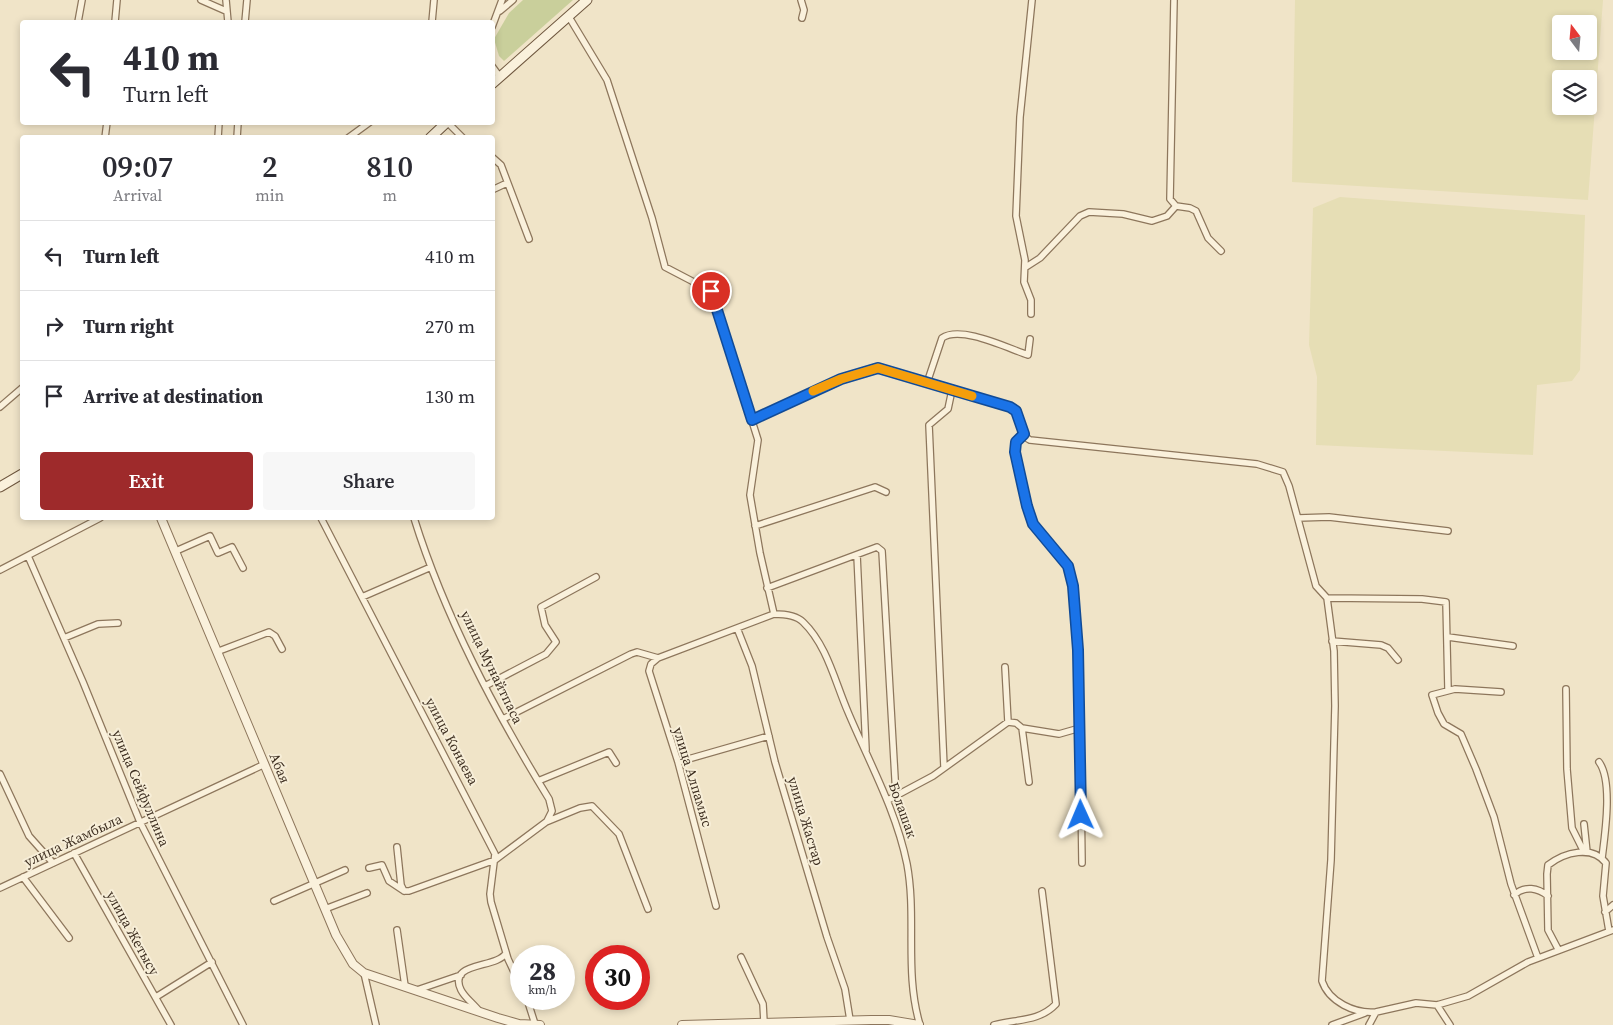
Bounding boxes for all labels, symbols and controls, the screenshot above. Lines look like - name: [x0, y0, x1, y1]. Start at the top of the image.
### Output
- north arrow: [1552, 15, 1598, 60]
- map controls: [1552, 15, 1597, 115]
- text: 410 m: [123, 34, 219, 82]
- icon: left: [40, 40, 105, 105]
- button: layers: [1552, 70, 1597, 115]
- text: Turn left: [123, 79, 208, 109]
- text: 09:07: [102, 146, 173, 187]
- text: 2: [262, 146, 278, 187]
- text: 810: [366, 146, 413, 187]
- text: Arrival: [113, 184, 162, 206]
- text: min: [255, 184, 284, 206]
- text: m: [382, 184, 397, 206]
- icon: left: [40, 242, 68, 270]
- text: Turn left: [83, 243, 159, 269]
- text: 410 m: [425, 243, 475, 269]
- pin: [690, 270, 732, 312]
- icon: arrive: [697, 277, 725, 305]
- icon: right: [40, 312, 68, 340]
- text: Turn right: [83, 313, 174, 339]
- text: 270 m: [425, 313, 475, 339]
- icon: arrive: [40, 382, 68, 410]
- text: Arrive at destination: [83, 383, 263, 409]
- text: 130 m: [425, 383, 475, 409]
- button: Exit: [40, 452, 253, 510]
- button: Share: [263, 452, 475, 510]
- street label: улица Мунайтпаса: [456, 607, 529, 728]
- street label: улица Конаева: [421, 694, 484, 789]
- street label: улица Алпамыс: [668, 725, 718, 830]
- street label: улица Сейфуллина: [107, 726, 175, 850]
- street label: Абая: [265, 750, 295, 786]
- street label: улица Жастар: [783, 774, 829, 868]
- street label: Болашак: [884, 779, 922, 841]
- position arrow: [1054, 788, 1106, 840]
- street label: улица Жамбыла: [21, 808, 126, 871]
- street label: улица Жетысу: [101, 887, 165, 980]
- speed limit sign: 30: [585, 945, 650, 1010]
- text: 28: [529, 954, 556, 988]
- text: km/h: [528, 982, 557, 998]

